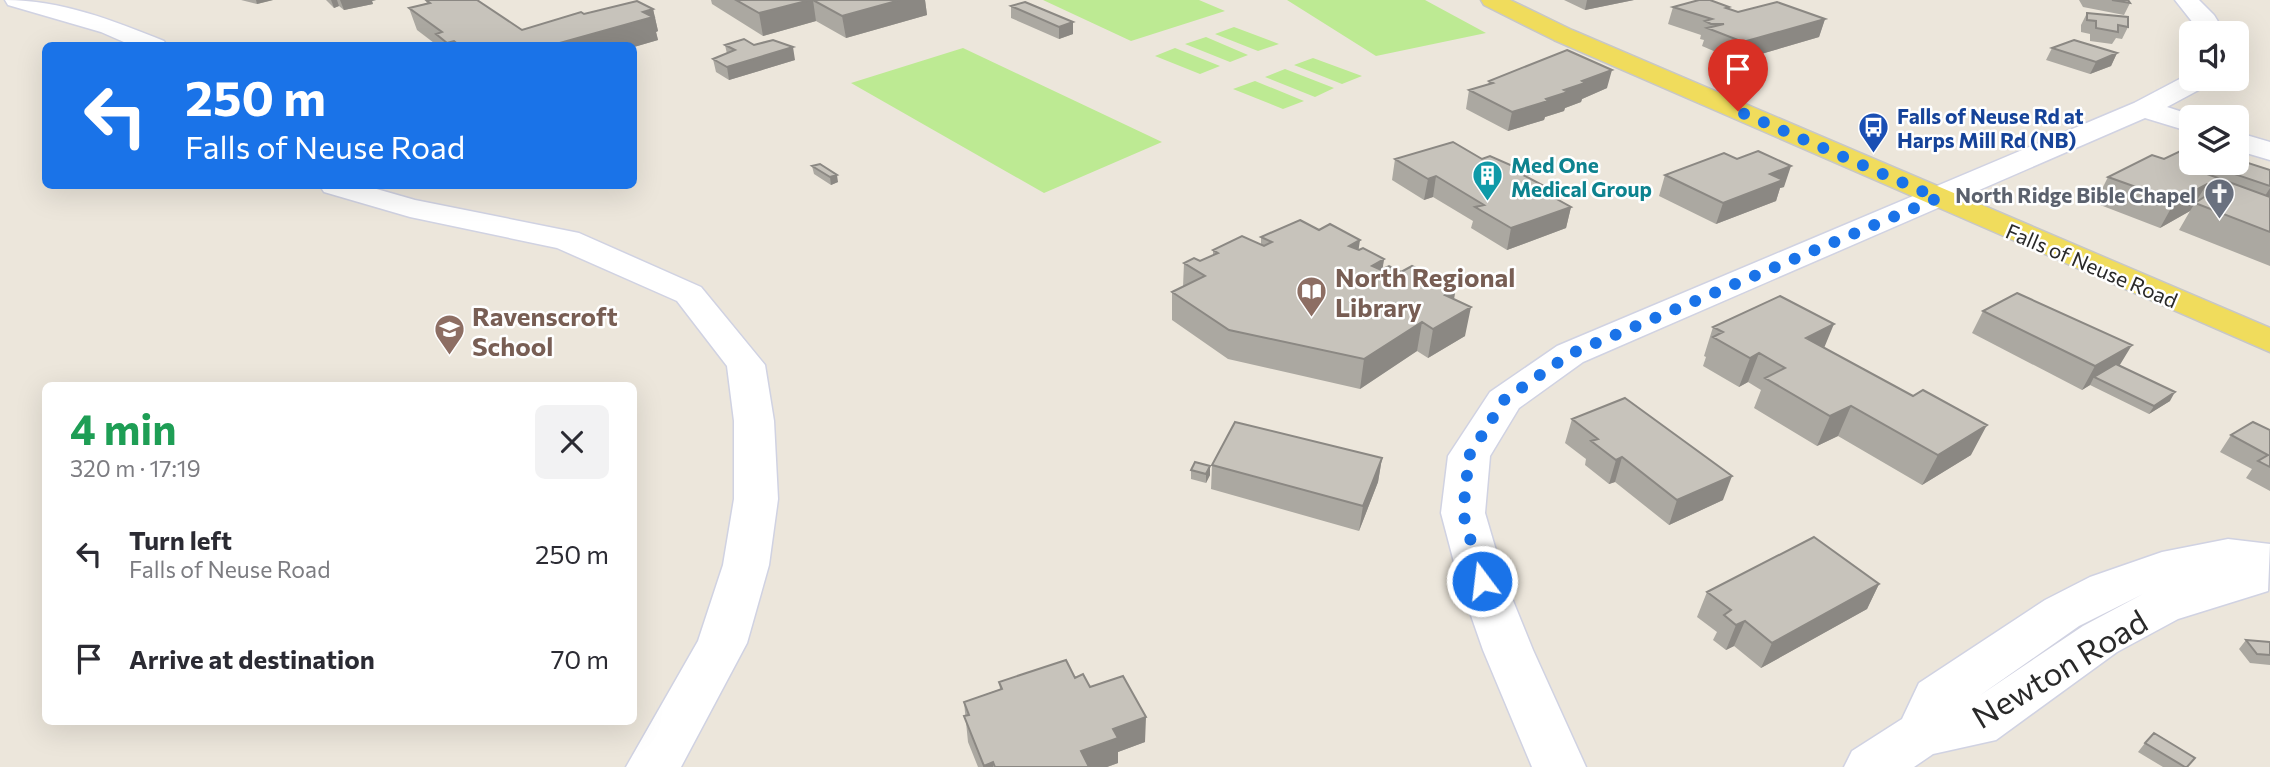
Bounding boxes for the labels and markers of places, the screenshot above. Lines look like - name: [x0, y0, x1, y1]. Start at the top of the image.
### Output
- pin: [1708, 39, 1768, 111]
- place label: Falls of Neuse Rd at Harps Mill Rd (NB): [1897, 103, 2084, 152]
- bus stop icon: Falls of Neuse Rd at Harps Mill Rd (NB): [1857, 110, 1891, 154]
- place label: Med One Medical Group: [1511, 152, 1652, 201]
- building icon: Med One Medical Group: [1471, 159, 1505, 203]
- church icon: North Ridge Bible Chapel: [2202, 177, 2236, 221]
- place label: North Ridge Bible Chapel: [1955, 182, 2196, 207]
- place label: North Regional Library: [1335, 261, 1515, 322]
- library icon: North Regional Library: [1295, 274, 1329, 318]
- place label: Ravenscroft School: [472, 300, 618, 361]
- school or university icon: Ravenscroft School: [432, 313, 466, 357]

